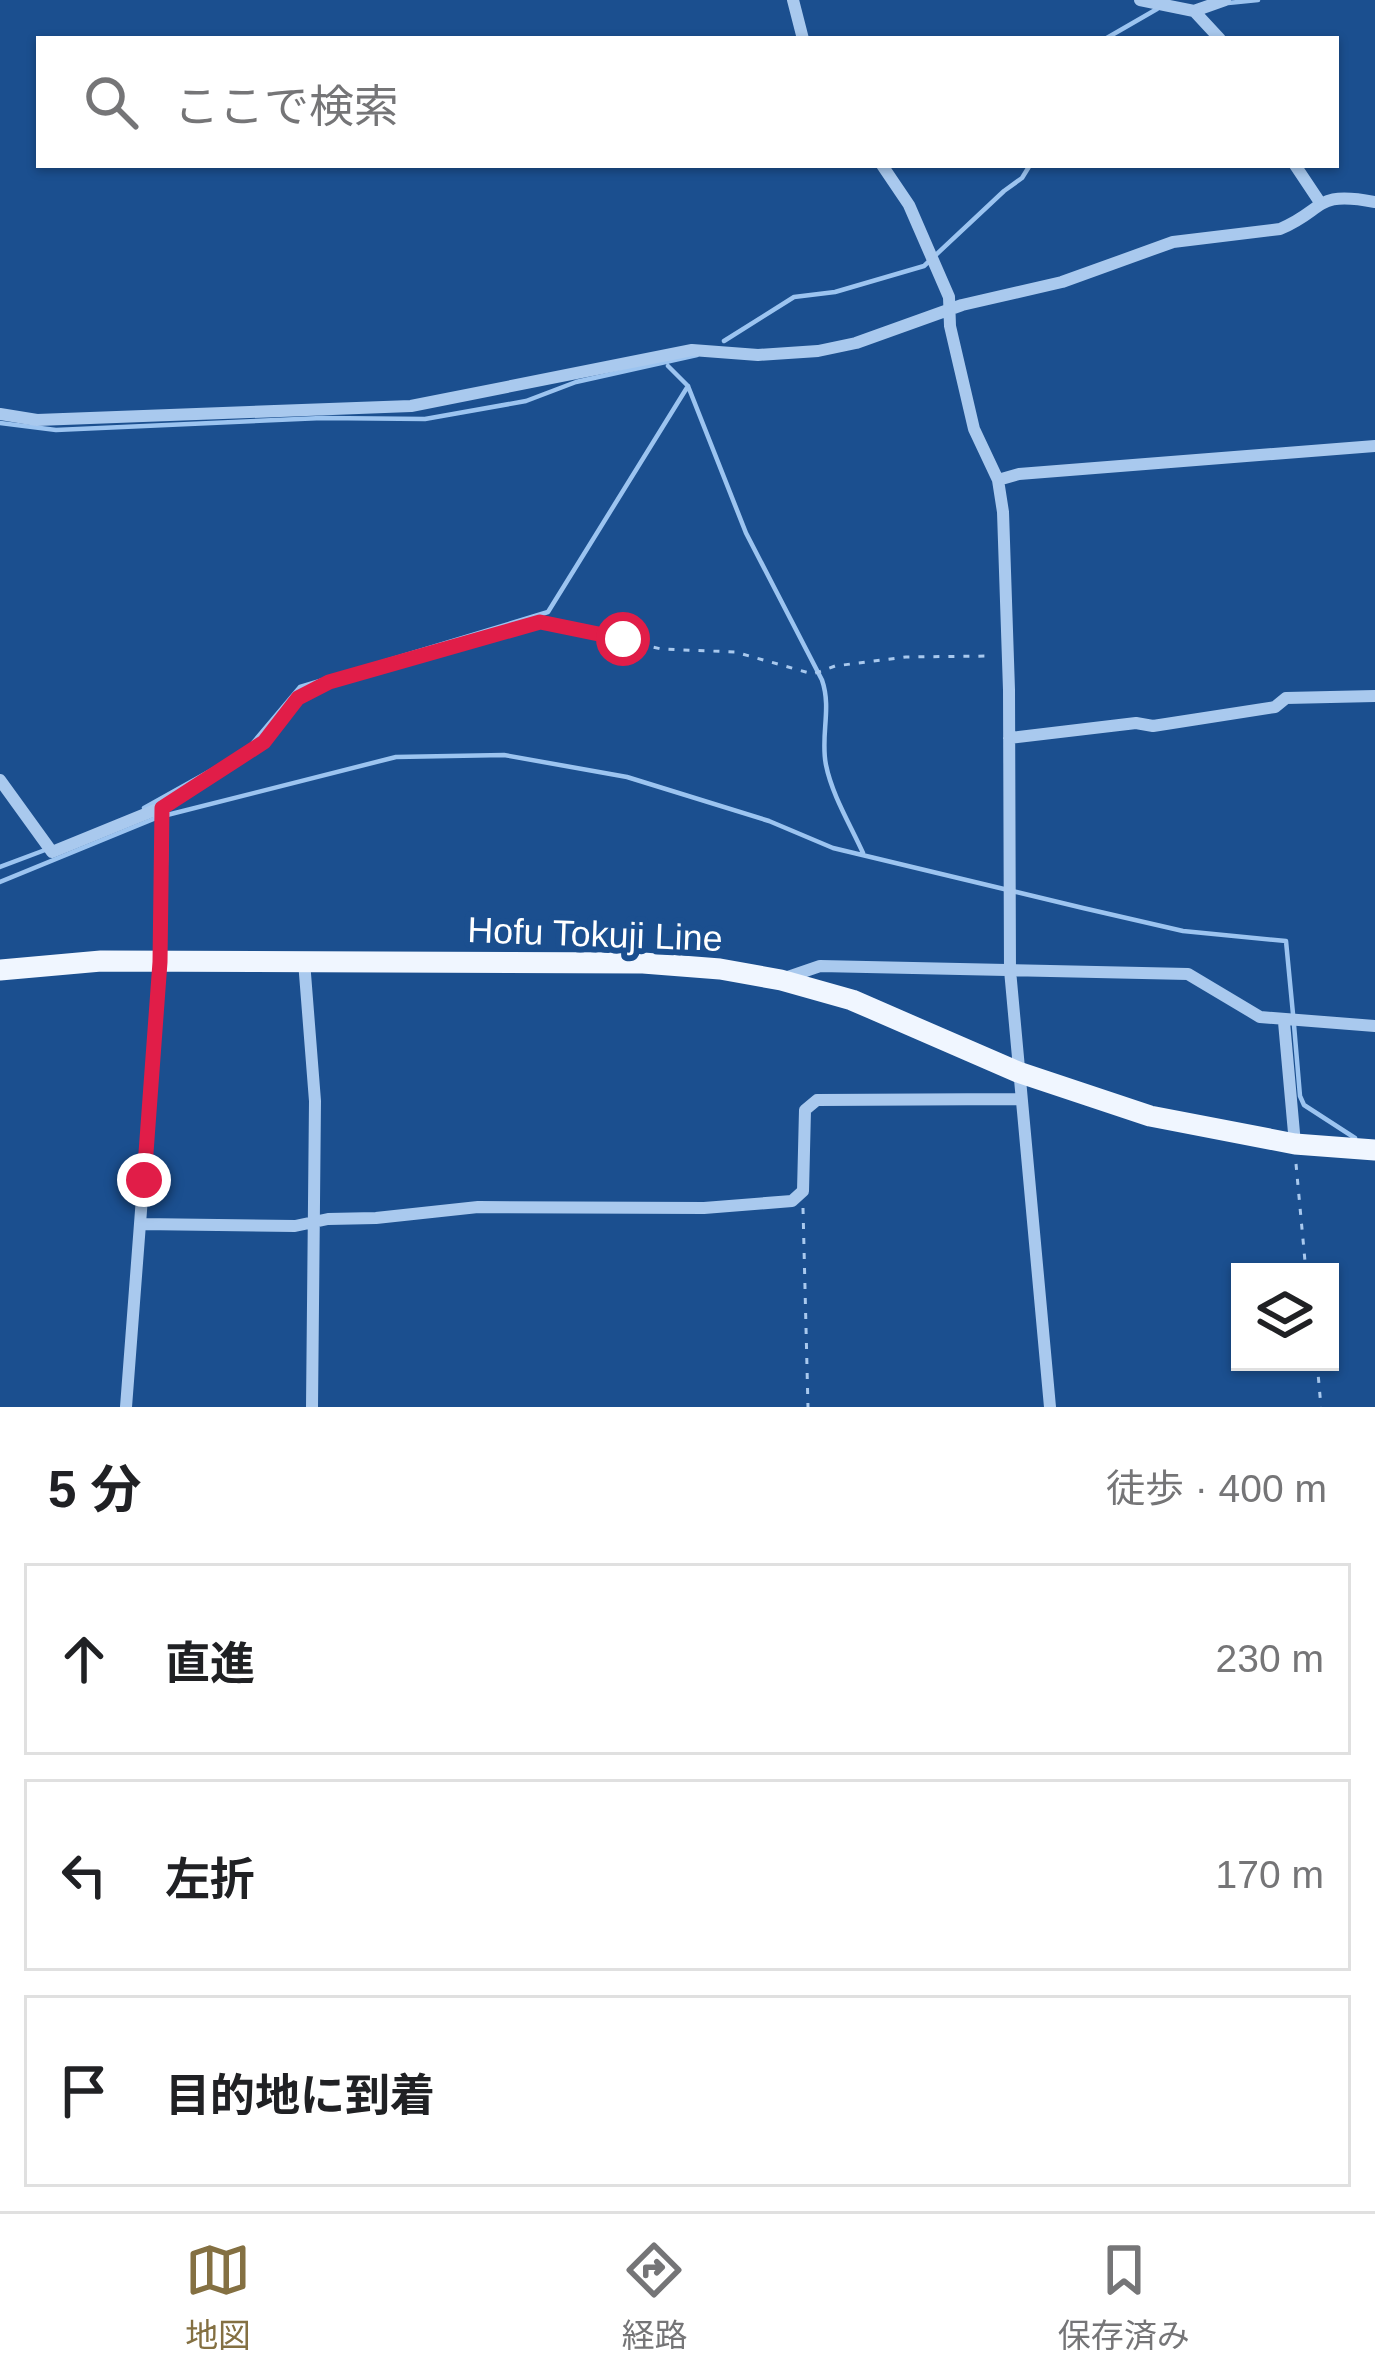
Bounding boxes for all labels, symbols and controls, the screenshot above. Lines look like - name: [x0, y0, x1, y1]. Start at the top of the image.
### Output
- search box: [36, 36, 1339, 168]
- icon: search: [78, 69, 144, 135]
- text: ここで検索: [174, 81, 399, 132]
- route start: [596, 612, 650, 666]
- street label: Hofu Tokuji Line: [467, 909, 723, 959]
- route end: [117, 1153, 171, 1207]
- map controls: [1231, 1263, 1339, 1371]
- button: layers: [1231, 1263, 1339, 1371]
- text: 5 分: [48, 1461, 142, 1518]
- text: 徒歩 · 400 m: [1106, 1467, 1327, 1510]
- icon: ahead: [51, 1626, 117, 1692]
- text: 230 m: [1216, 1637, 1324, 1680]
- text: 直進: [165, 1638, 255, 1689]
- icon: left: [51, 1842, 117, 1908]
- text: 170 m: [1216, 1853, 1324, 1896]
- text: 左折: [165, 1854, 255, 1905]
- icon: arrive: [51, 2058, 117, 2124]
- text: 目的地に到着: [165, 2070, 435, 2121]
- tab: 地図: [185, 2237, 251, 2357]
- tab: 経路: [621, 2237, 687, 2357]
- tab: 保存済み: [1058, 2237, 1190, 2357]

